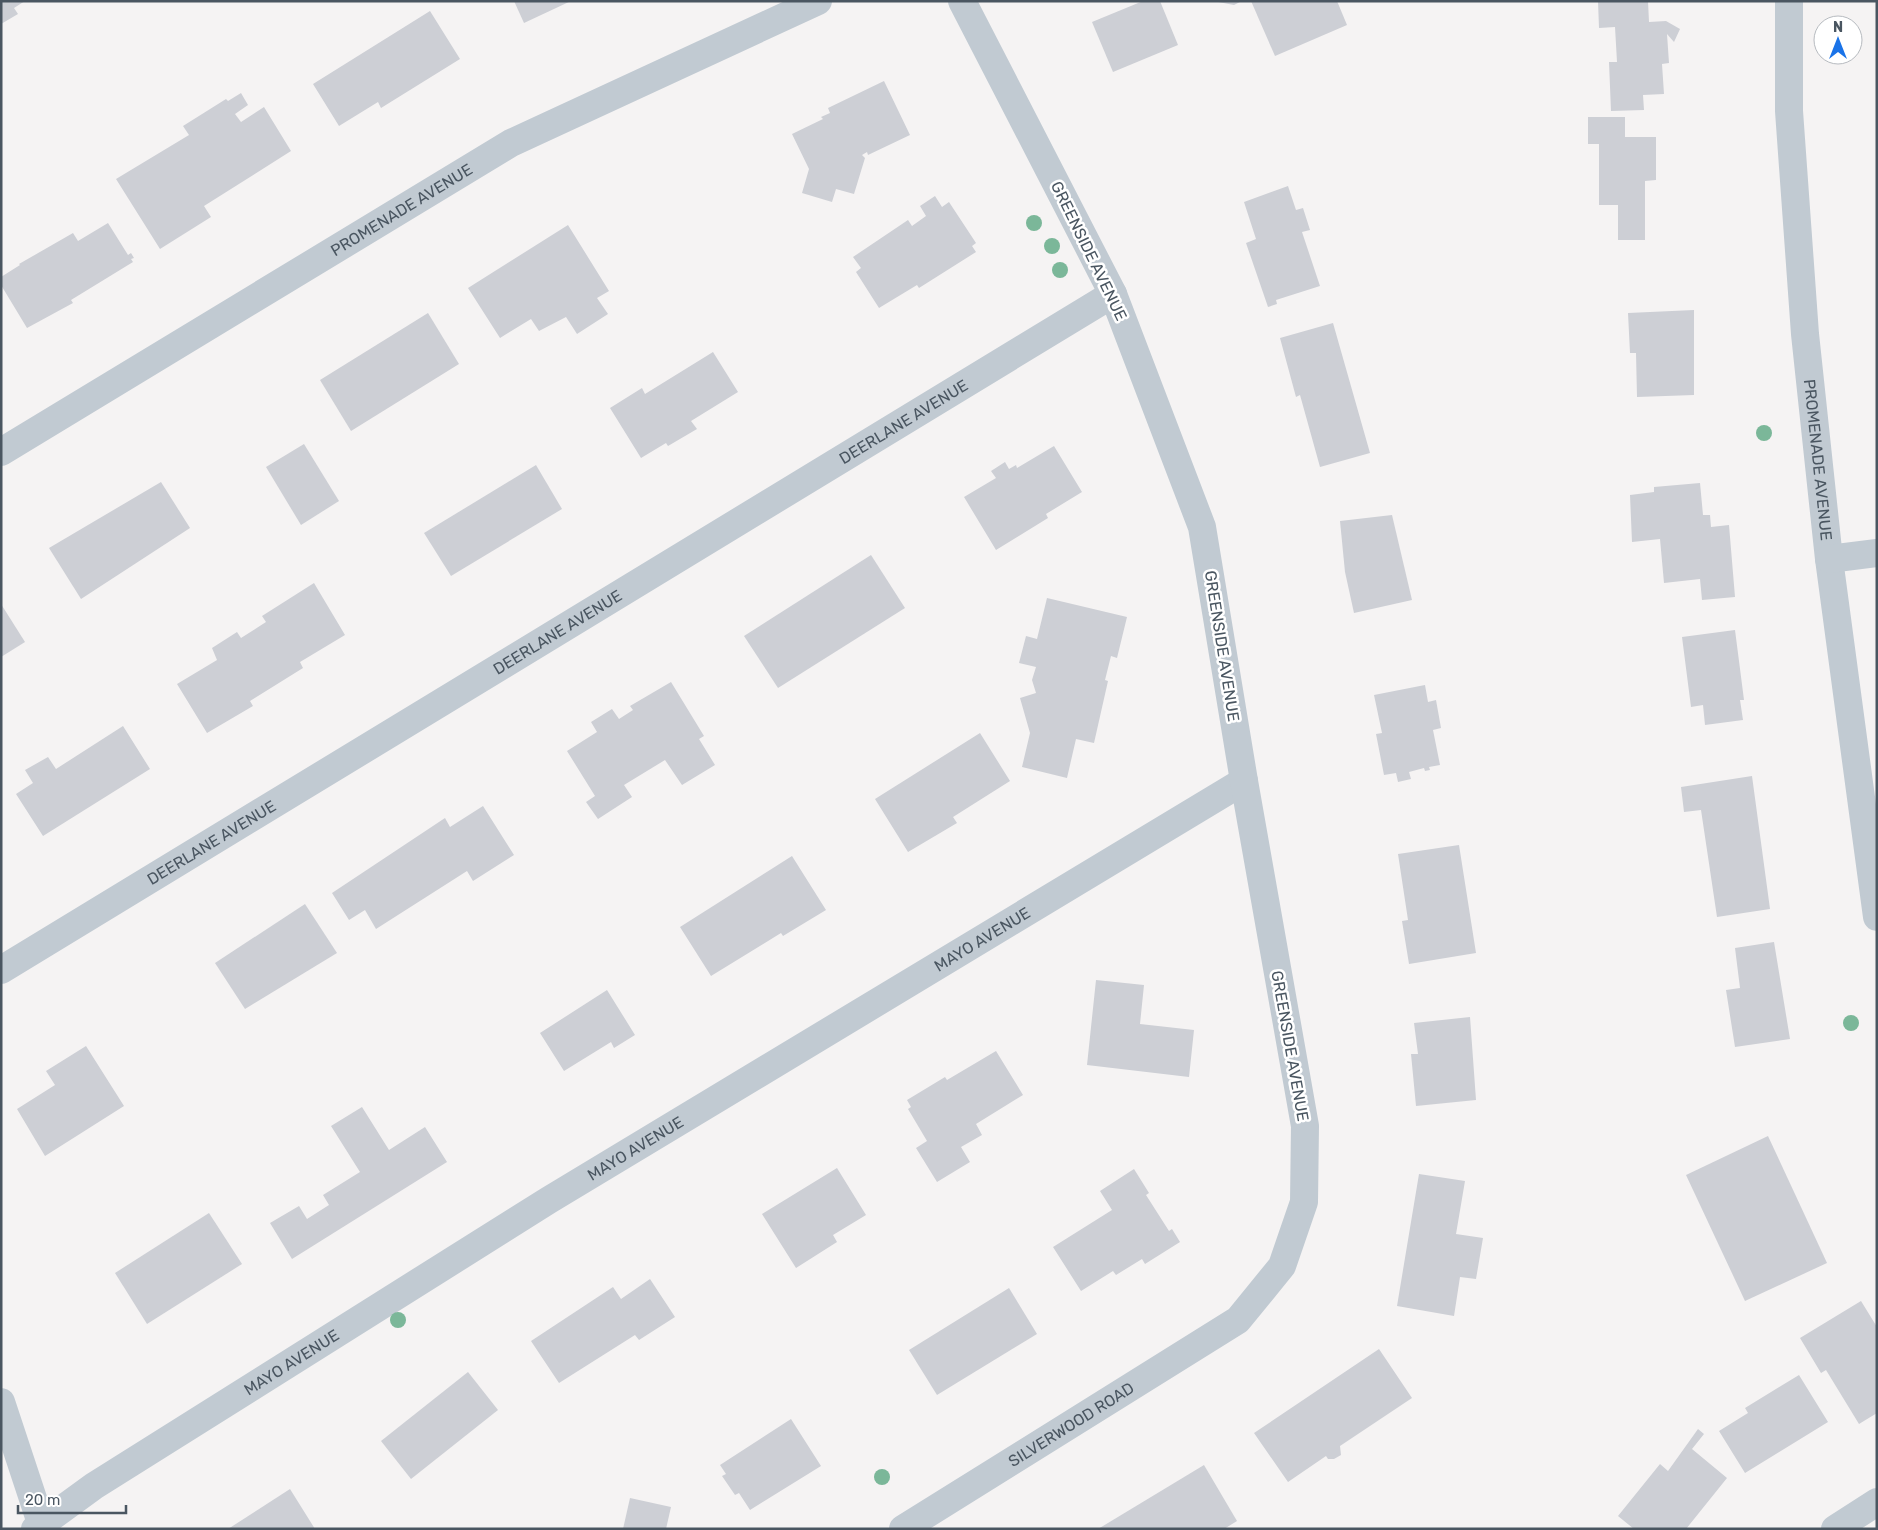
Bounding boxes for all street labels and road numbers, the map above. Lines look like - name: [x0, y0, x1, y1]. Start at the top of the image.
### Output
- street label: PROMENADE AVENUE: [327, 159, 476, 260]
- street label: GREENSIDE AVENUE: [1047, 178, 1131, 324]
- street label: DEERLANE AVENUE: [836, 375, 971, 468]
- street label: PROMENADE AVENUE: [1800, 378, 1836, 541]
- street label: GREENSIDE AVENUE: [1201, 569, 1243, 723]
- street label: DEERLANE AVENUE: [489, 585, 625, 678]
- street label: DEERLANE AVENUE: [143, 796, 279, 889]
- street label: MAYO AVENUE: [931, 903, 1033, 975]
- street label: GREENSIDE AVENUE: [1267, 969, 1313, 1123]
- street label: MAYO AVENUE: [584, 1112, 687, 1184]
- street label: MAYO AVENUE: [240, 1325, 342, 1399]
- street label: SILVERWOOD ROAD: [1005, 1378, 1137, 1471]

